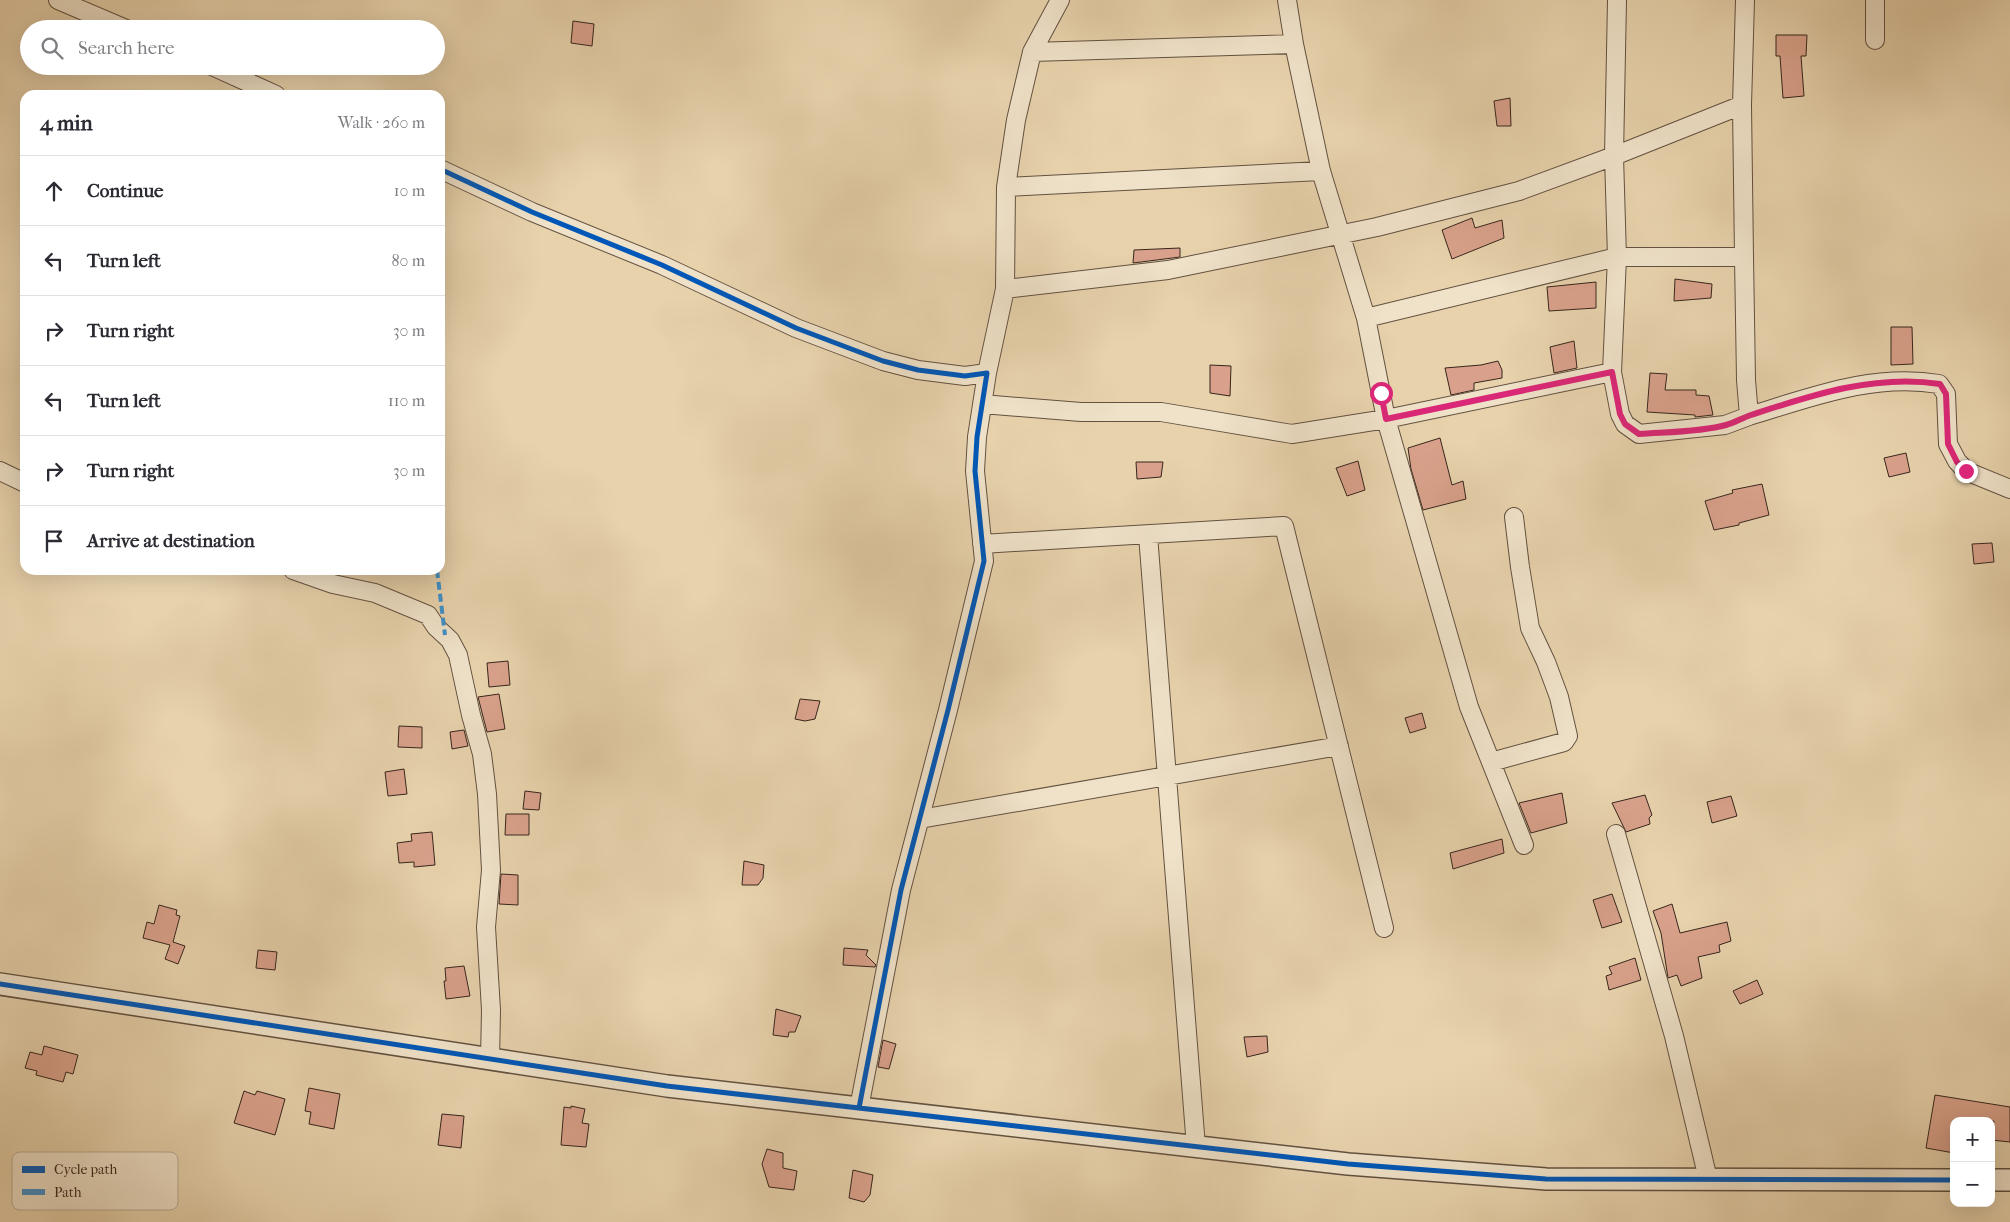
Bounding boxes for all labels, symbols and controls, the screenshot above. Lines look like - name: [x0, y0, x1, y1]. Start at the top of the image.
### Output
- search box: [20, 20, 445, 75]
- icon: search: [38, 34, 66, 62]
- text: Search here: [78, 37, 174, 59]
- text: 4 min: [40, 111, 93, 135]
- text: Walk · 260 m: [338, 113, 425, 132]
- icon: ahead: [40, 177, 68, 205]
- text: Continue: [87, 180, 163, 202]
- text: 10 m: [394, 181, 425, 200]
- icon: left: [40, 247, 68, 275]
- text: Turn left: [87, 250, 161, 272]
- text: 80 m: [391, 251, 425, 270]
- icon: right: [40, 317, 68, 345]
- text: Turn right: [87, 320, 174, 342]
- text: 30 m: [393, 321, 425, 340]
- route start: [1370, 382, 1393, 405]
- icon: left: [40, 387, 68, 415]
- text: Turn left: [87, 390, 161, 412]
- text: 110 m: [388, 391, 425, 410]
- icon: right: [40, 457, 68, 485]
- text: Turn right: [87, 460, 174, 482]
- route end: [1955, 460, 1978, 483]
- text: 30 m: [393, 461, 425, 480]
- icon: arrive: [40, 527, 68, 555]
- text: Arrive at destination: [87, 530, 255, 552]
- map controls: [1950, 1117, 1995, 1207]
- button: +: [1950, 1117, 1995, 1162]
- legend: [12, 1152, 178, 1210]
- text: Cycle path: [54, 1161, 118, 1178]
- button: −: [1950, 1162, 1995, 1207]
- text: Path: [54, 1184, 82, 1201]

